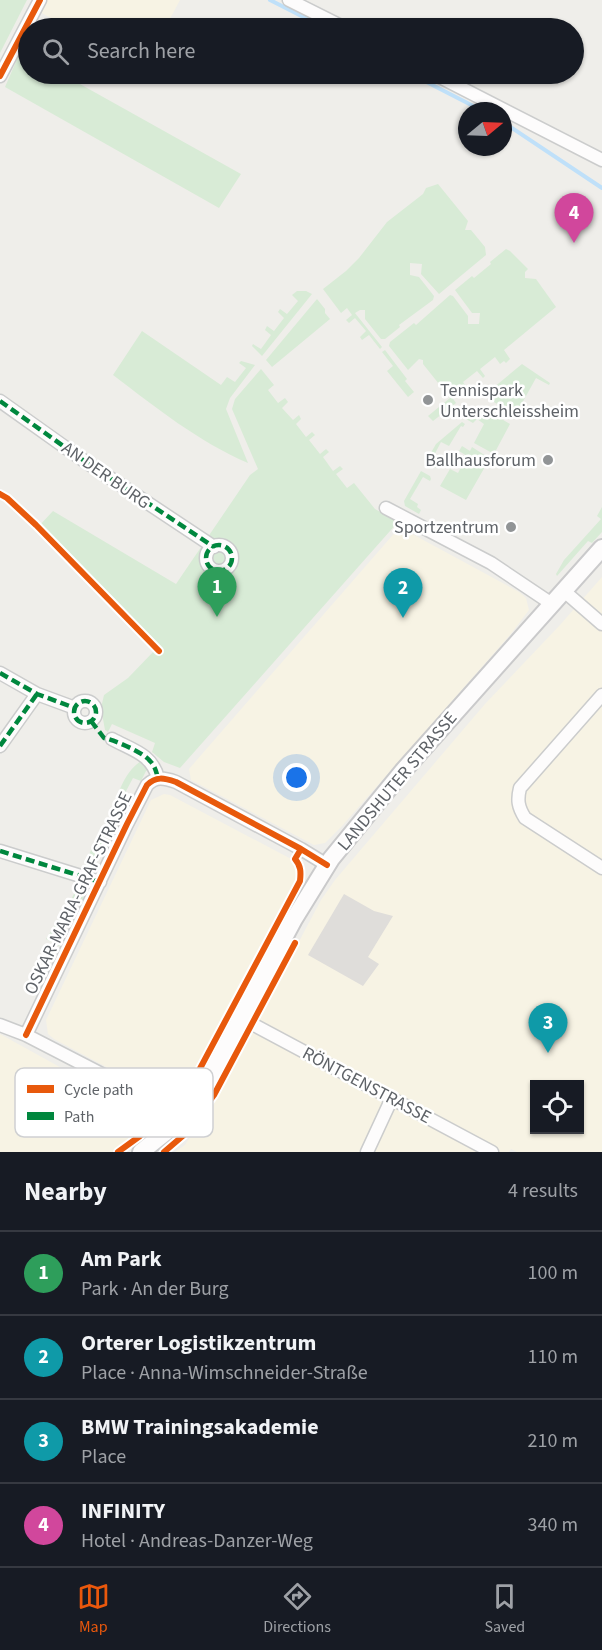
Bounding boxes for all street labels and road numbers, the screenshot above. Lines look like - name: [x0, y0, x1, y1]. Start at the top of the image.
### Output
- street label: AN DER BURG: [56, 436, 155, 515]
- street label: LANDSHUTER STRASSE: [332, 706, 463, 856]
- street label: OSKAR-MARIA-GRAF-STRASSE: [18, 788, 138, 999]
- street label: RÖNTGENSTRASSE: [298, 1041, 436, 1130]

